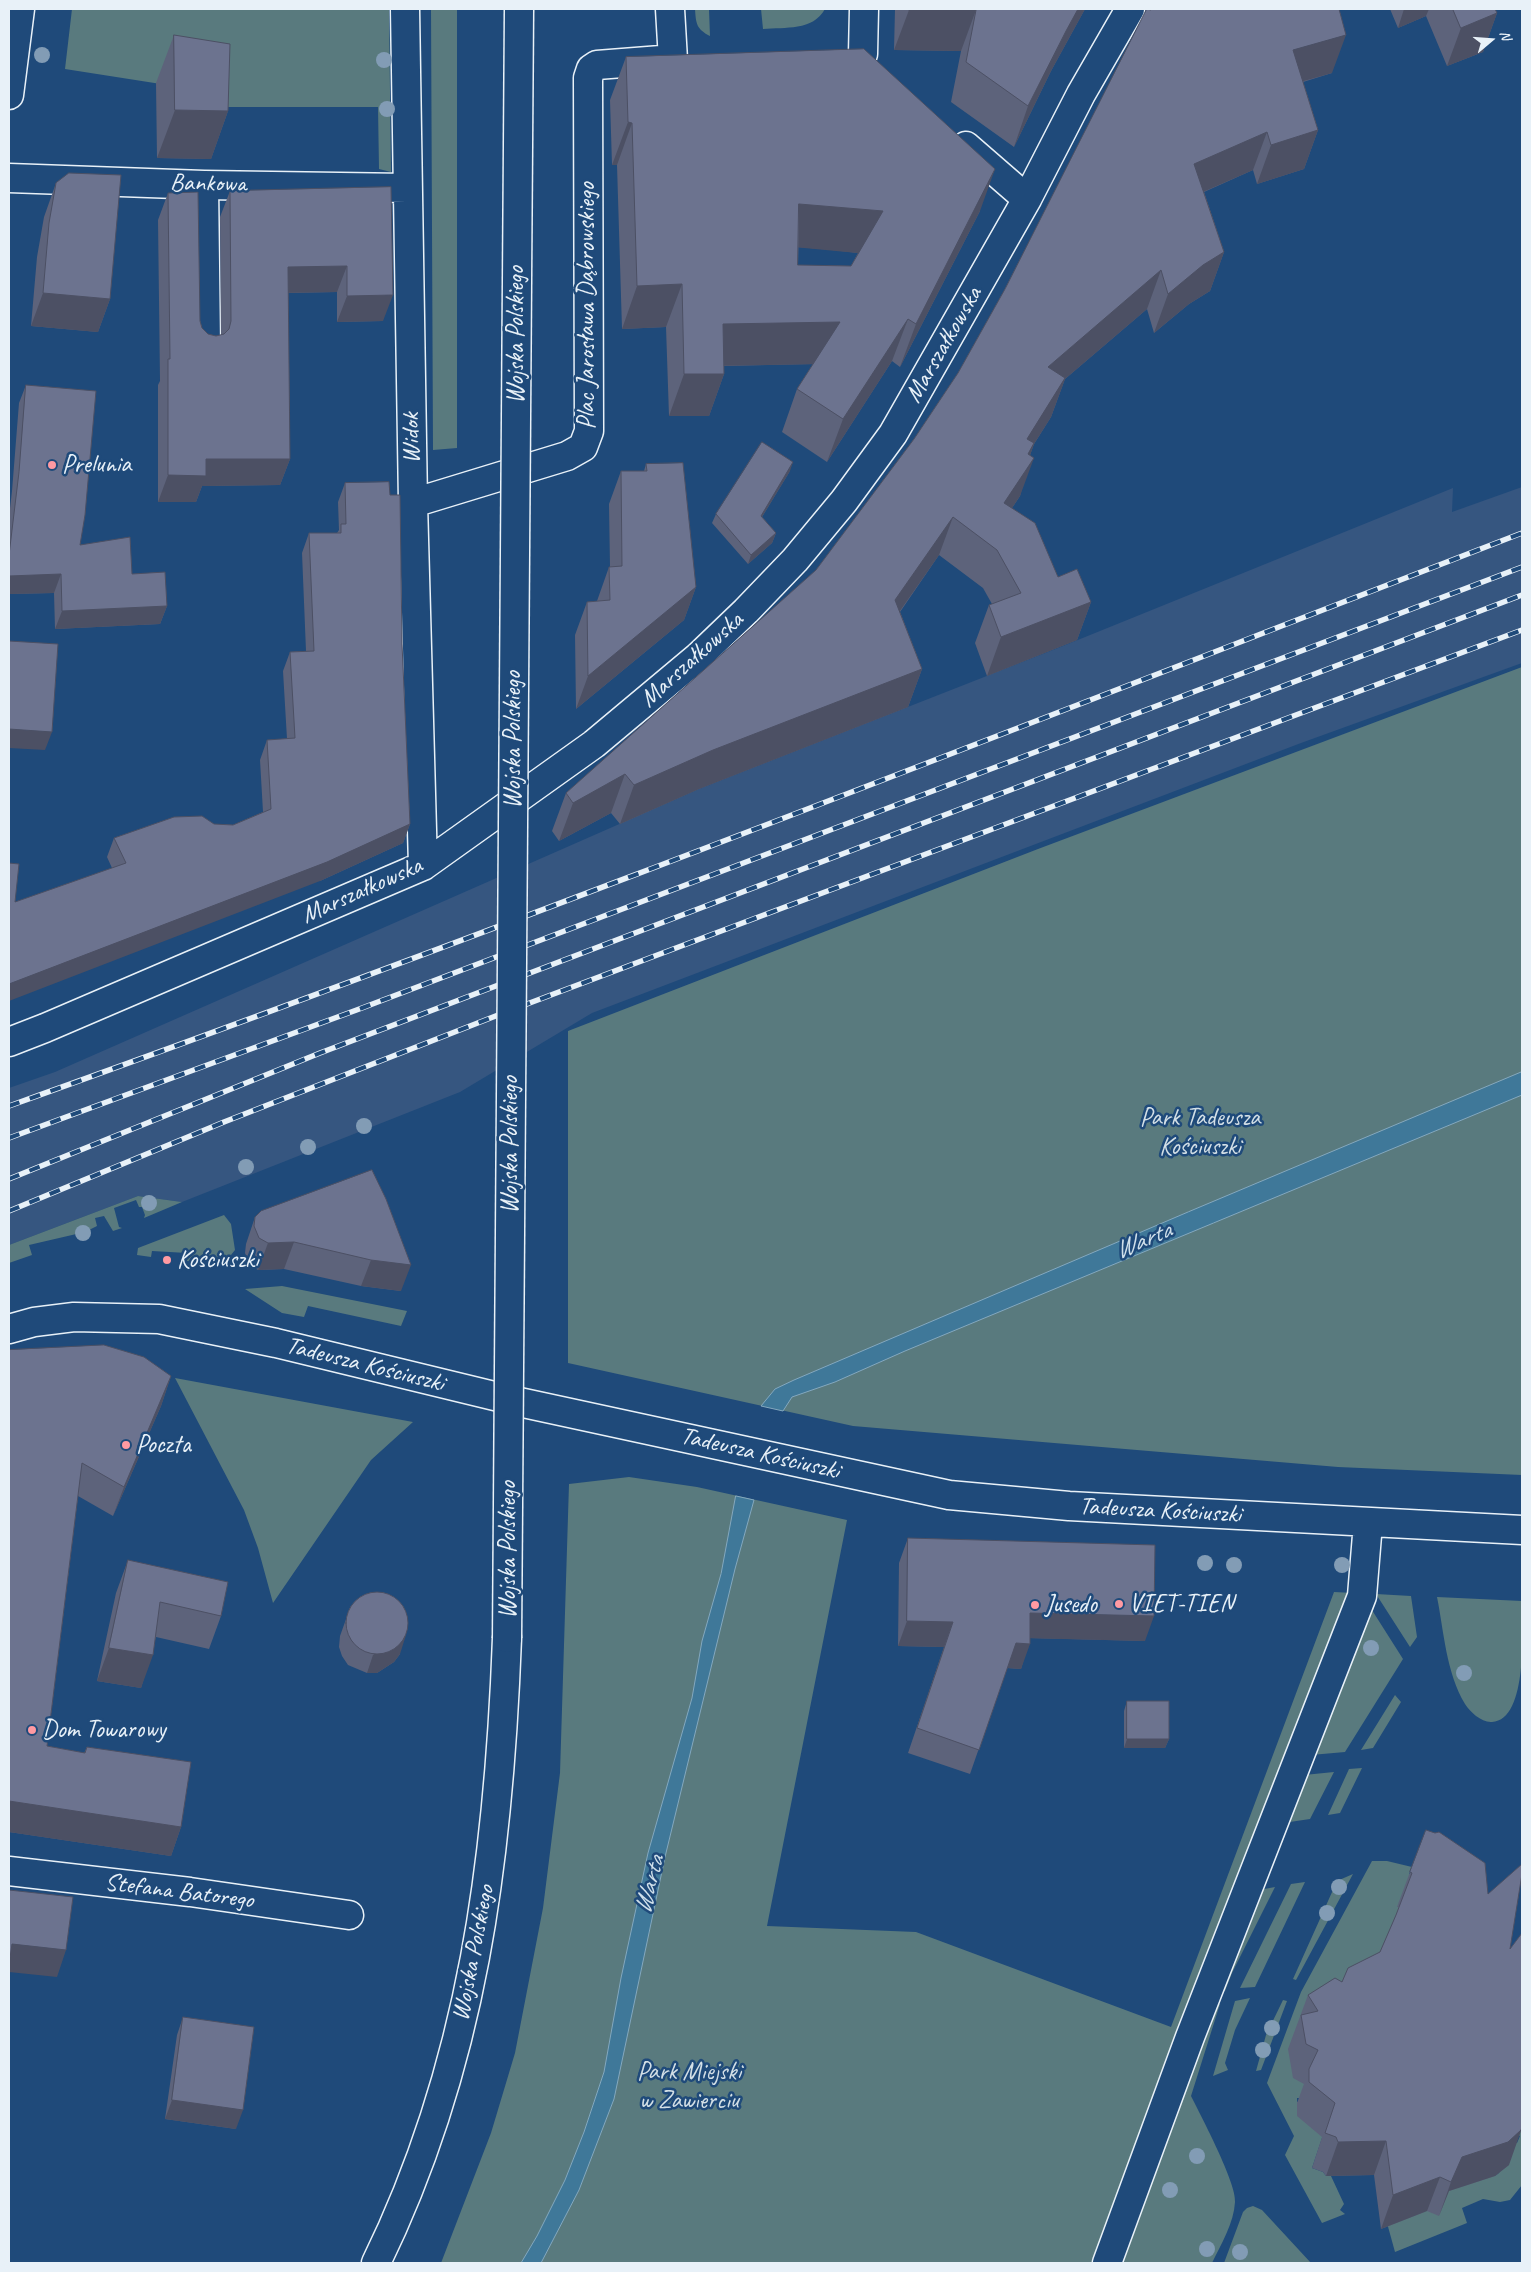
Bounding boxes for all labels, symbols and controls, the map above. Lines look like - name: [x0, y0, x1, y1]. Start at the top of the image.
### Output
- north arrow: [1466, 15, 1516, 65]
- text: N: [1496, 28, 1515, 42]
- street label: Bankowa: [170, 168, 246, 200]
- street label: Plac Jarosława Dąbrowskiego: [572, 183, 602, 429]
- street label: Wojska Polskiego: [501, 266, 531, 404]
- street label: Marszałkowska: [899, 282, 989, 408]
- street label: Widok: [397, 412, 427, 464]
- place label: Prelunia: [62, 450, 131, 480]
- marker: Prelunia: [46, 459, 58, 471]
- street label: Marszałkowska: [634, 606, 750, 714]
- street label: Wojska Polskiego: [498, 671, 528, 809]
- street label: Marszałkowska: [297, 851, 427, 931]
- street label: Wojska Polskiego: [495, 1076, 525, 1214]
- park label: Park Tadeusza Kościuszki: [1140, 1103, 1260, 1162]
- water label: Warta: [1110, 1215, 1176, 1267]
- place label: Kościuszki: [177, 1245, 259, 1275]
- marker: Kościuszki: [161, 1254, 173, 1266]
- street label: Tadeusza Kościuszki: [283, 1331, 447, 1399]
- street label: Tadeusza Kościuszki: [678, 1421, 842, 1487]
- place label: Poczta: [136, 1430, 191, 1460]
- marker: Poczta: [120, 1439, 132, 1451]
- street label: Wojska Polskiego: [493, 1481, 523, 1619]
- street label: Tadeusza Kościuszki: [1078, 1492, 1242, 1530]
- place label: VIET-TIEN: [1129, 1589, 1234, 1619]
- place label: Jusedo: [1045, 1590, 1097, 1620]
- marker: VIET-TIEN: [1113, 1598, 1125, 1610]
- marker: Jusedo: [1029, 1599, 1041, 1611]
- place label: Dom Towarowy: [42, 1715, 166, 1745]
- marker: Dom Towarowy: [26, 1724, 38, 1736]
- water label: Warta: [628, 1853, 672, 1917]
- street label: Stefana Batorego: [103, 1868, 255, 1916]
- street label: Wojska Polskiego: [446, 1883, 502, 2023]
- park label: Park Miejski w Zawierciu: [637, 2057, 741, 2116]

